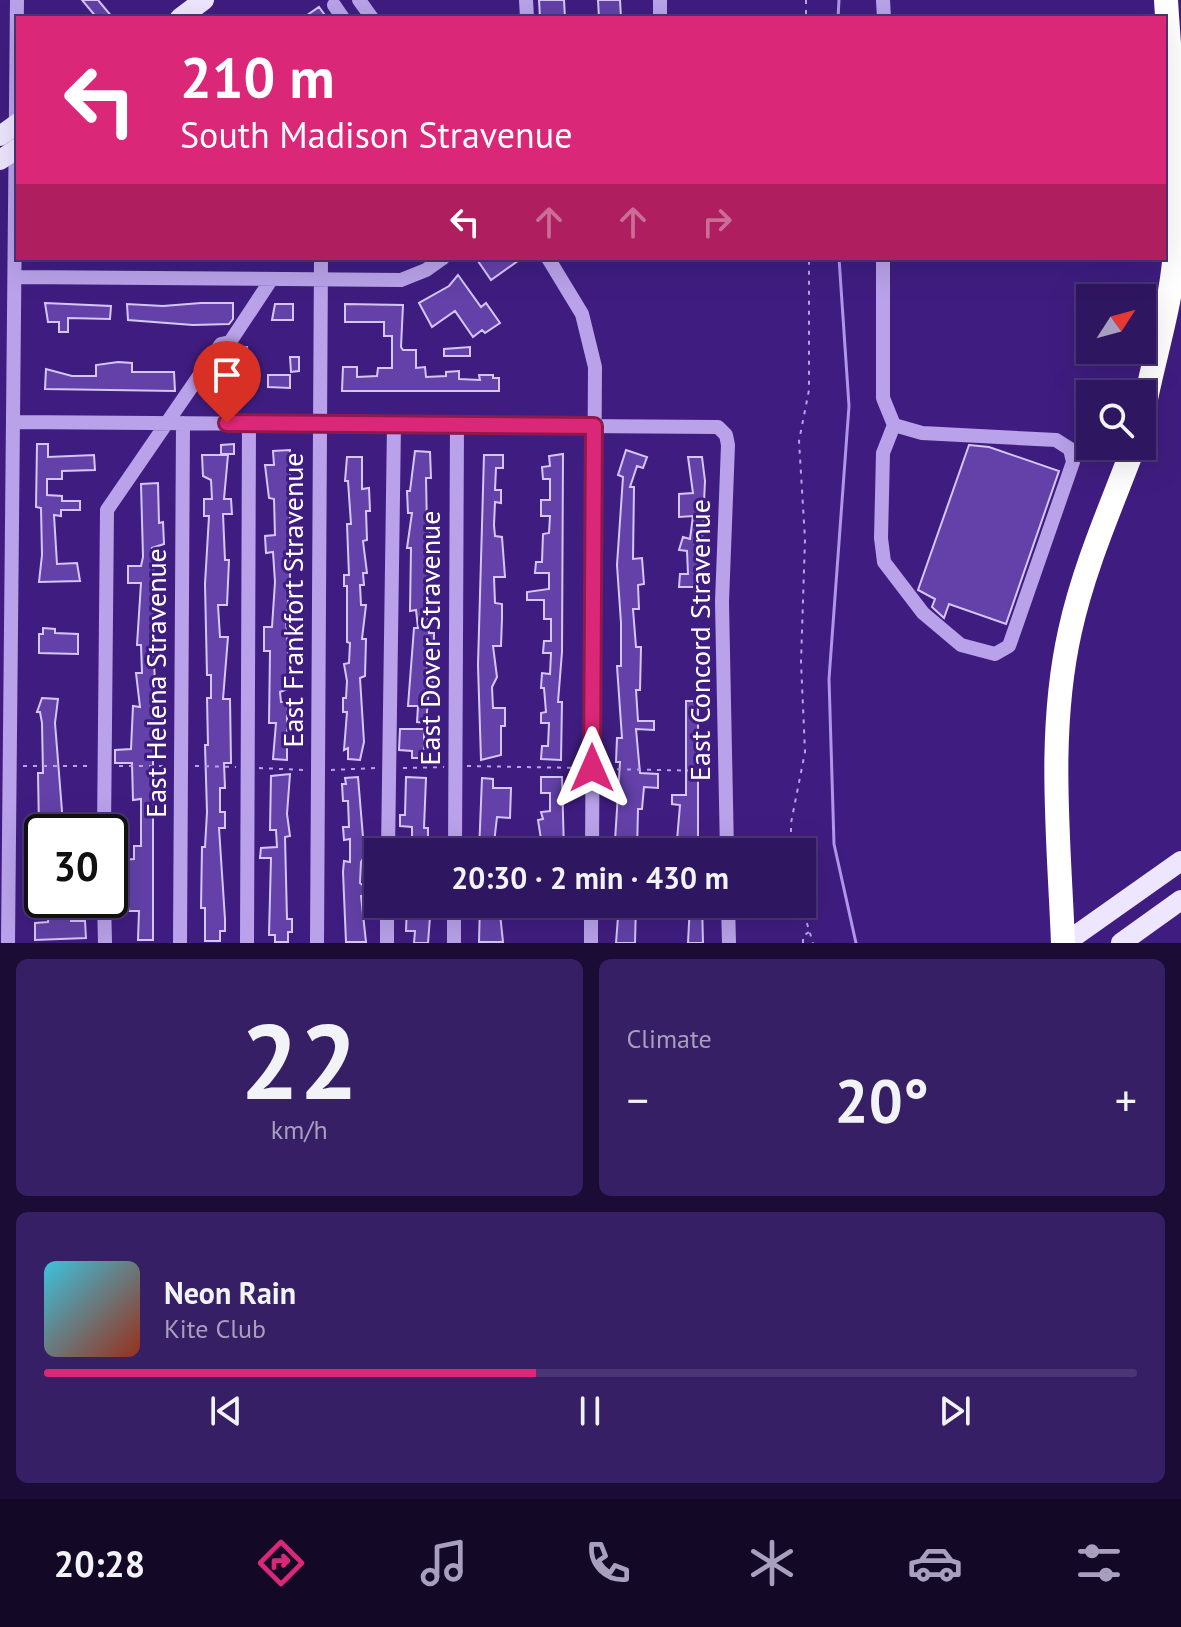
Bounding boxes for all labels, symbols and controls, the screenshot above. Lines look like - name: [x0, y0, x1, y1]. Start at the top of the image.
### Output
- text: 210 m: [180, 41, 335, 113]
- icon: left: [48, 48, 152, 152]
- text: South Madison Stravenue: [180, 111, 572, 158]
- icon: left: [443, 200, 487, 244]
- icon: ahead: [527, 200, 571, 244]
- icon: ahead: [611, 200, 655, 244]
- icon: right: [695, 200, 739, 244]
- north arrow: [1076, 284, 1156, 364]
- map controls: [1076, 284, 1156, 460]
- pin: [193, 341, 261, 423]
- icon: arrive: [205, 353, 249, 397]
- button: search: [1076, 380, 1156, 460]
- street label: East Frankfort Stravenue: [274, 452, 311, 748]
- street label: East Concord Stravenue: [681, 499, 718, 781]
- street label: East Dover Stravenue: [411, 511, 448, 765]
- street label: East Helena Stravenue: [137, 548, 174, 818]
- position arrow: [550, 726, 634, 810]
- speed limit sign: 30: [24, 814, 128, 918]
- text: 20:30 · 2 min · 430 m: [451, 858, 729, 897]
- text: 22: [240, 993, 358, 1128]
- text: Climate: [627, 1022, 712, 1055]
- text: 20°: [835, 1061, 929, 1139]
- text: −: [627, 1071, 649, 1128]
- text: +: [1115, 1071, 1137, 1128]
- text: km/h: [271, 1113, 328, 1146]
- text: Neon Rain: [164, 1273, 296, 1312]
- text: Kite Club: [164, 1312, 266, 1345]
- icon: previous: [204, 1389, 248, 1433]
- icon: pause: [568, 1389, 612, 1433]
- icon: next: [933, 1389, 977, 1433]
- icon: directions: [253, 1535, 309, 1591]
- icon: music: [416, 1535, 472, 1591]
- icon: phone: [580, 1535, 636, 1591]
- icon: climate: [744, 1535, 800, 1591]
- icon: car: [907, 1535, 963, 1591]
- icon: filters: [1071, 1535, 1127, 1591]
- text: 20:28: [54, 1540, 145, 1587]

